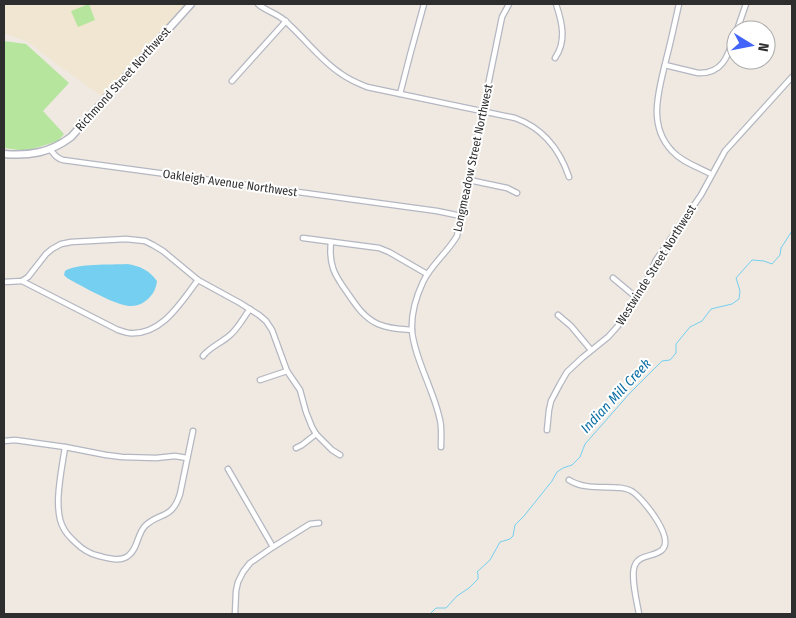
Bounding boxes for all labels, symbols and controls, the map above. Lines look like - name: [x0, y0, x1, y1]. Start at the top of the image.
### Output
- north arrow: [726, 20, 776, 70]
- street label: Richmond Street Northwest: [73, 24, 174, 134]
- text: N: [754, 42, 772, 53]
- street label: Longmeadow Street Northwest: [450, 83, 496, 233]
- street label: Oakleigh Avenue Northwest: [162, 167, 298, 199]
- street label: Westwinde Street Northwest: [613, 202, 699, 328]
- water label: Indian Mill Creek: [577, 355, 655, 437]

